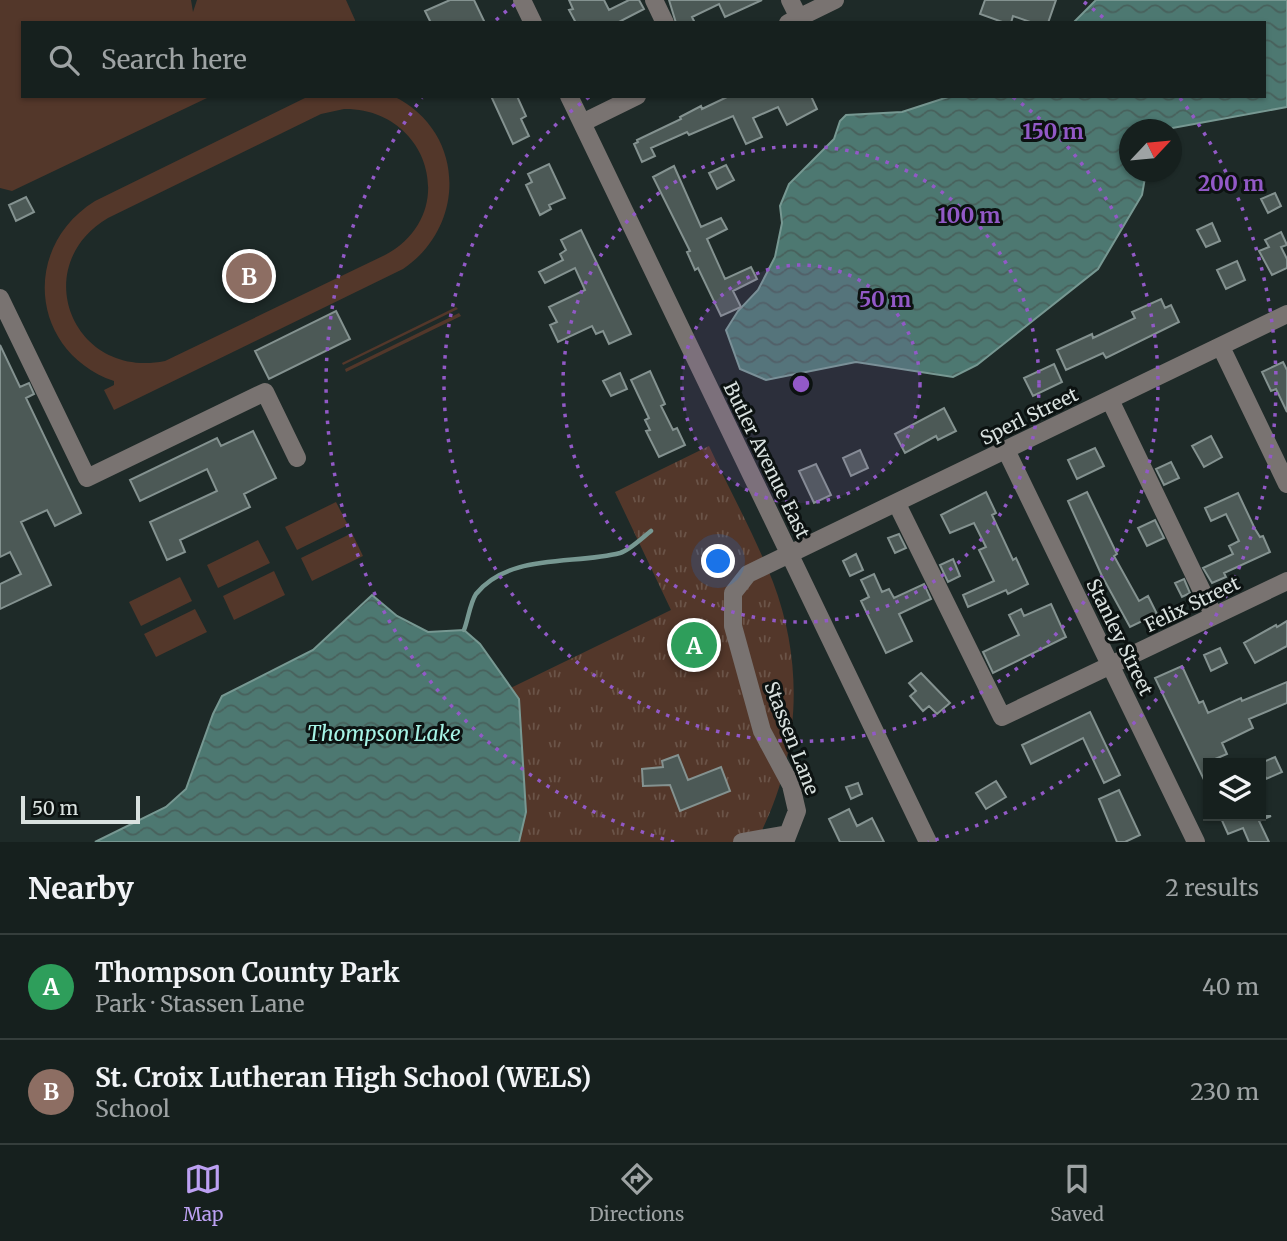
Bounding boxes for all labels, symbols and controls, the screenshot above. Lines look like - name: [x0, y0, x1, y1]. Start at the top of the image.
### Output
- search box: [21, 21, 1266, 98]
- icon: search: [45, 41, 83, 79]
- text: Search here: [101, 43, 247, 76]
- text: 150 m: [1022, 118, 1084, 145]
- north arrow: [1119, 119, 1182, 182]
- text: 200 m: [1198, 170, 1264, 197]
- text: 100 m: [938, 202, 1000, 229]
- pin: B: [226, 250, 272, 302]
- text: 50 m: [859, 286, 911, 313]
- centre of rings: [789, 372, 813, 396]
- street label: Butler Avenue East: [719, 378, 816, 543]
- street label: Sperl Street: [976, 382, 1082, 450]
- your location: [701, 544, 735, 578]
- street label: Felix Street: [1140, 570, 1244, 637]
- street label: Stanley Street: [1081, 575, 1159, 700]
- pin: A: [671, 619, 717, 671]
- street label: Stassen Lane: [759, 678, 825, 798]
- water label: Thompson Lake: [307, 720, 461, 747]
- map controls: [1203, 758, 1266, 821]
- button: layers: [1203, 758, 1266, 821]
- scale bar: [21, 793, 140, 825]
- text: 50 m: [32, 796, 78, 820]
- text: Nearby: [28, 869, 134, 907]
- text: 2 results: [1165, 873, 1259, 902]
- text: Thompson County Park: [95, 956, 400, 989]
- text: A: [43, 972, 59, 1001]
- text: 40 m: [1202, 972, 1259, 1001]
- text: Park · Stassen Lane: [95, 989, 305, 1018]
- text: St. Croix Lutheran High School (WELS): [95, 1061, 591, 1094]
- text: B: [43, 1077, 59, 1106]
- text: 230 m: [1190, 1077, 1259, 1106]
- text: School: [95, 1094, 170, 1123]
- tab: Map: [183, 1160, 223, 1226]
- tab: Directions: [589, 1160, 684, 1226]
- tab: Saved: [1050, 1160, 1104, 1226]

